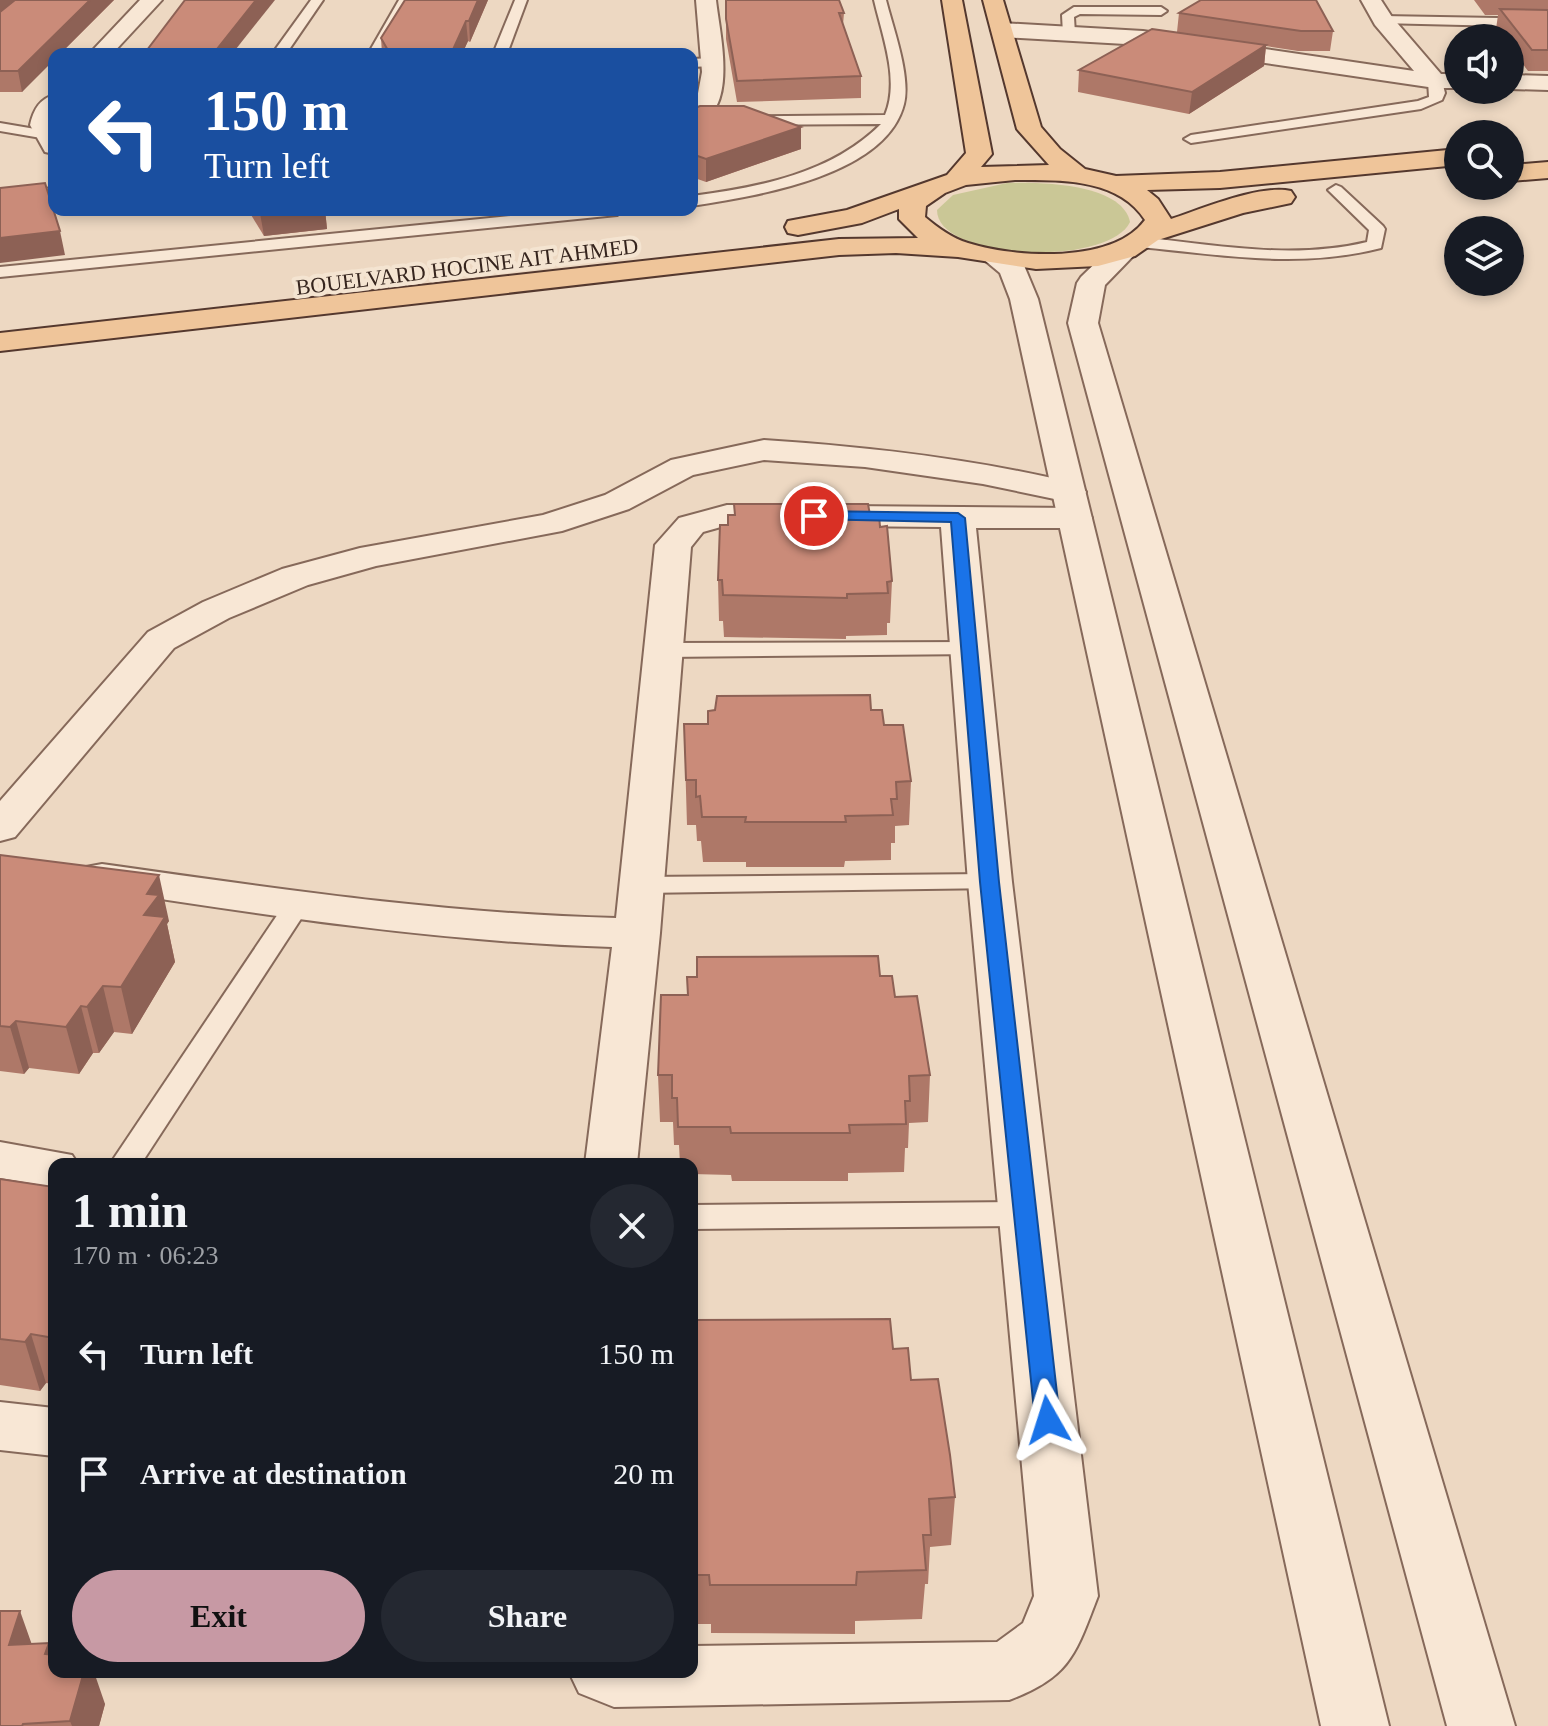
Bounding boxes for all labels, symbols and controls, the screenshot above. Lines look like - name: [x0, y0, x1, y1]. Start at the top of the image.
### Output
- map controls: [1444, 24, 1524, 296]
- button: sound: [1444, 24, 1524, 104]
- icon: left: [72, 80, 176, 184]
- text: 150 m: [204, 80, 349, 142]
- button: search: [1444, 120, 1524, 200]
- text: Turn left: [204, 146, 330, 186]
- button: layers: [1444, 216, 1524, 296]
- street label: BOUELVARD HOCINE AIT AHMED: [294, 233, 640, 300]
- pin: [780, 482, 848, 550]
- icon: arrive: [792, 494, 836, 538]
- text: 1 min: [72, 1184, 188, 1237]
- button: close: [590, 1184, 674, 1268]
- text: 170 m · 06:23: [72, 1241, 219, 1270]
- icon: left: [72, 1332, 116, 1376]
- text: Turn left: [140, 1337, 253, 1370]
- text: 150 m: [598, 1337, 674, 1370]
- position arrow: [1006, 1378, 1090, 1462]
- icon: arrive: [72, 1452, 116, 1496]
- text: Arrive at destination: [140, 1457, 407, 1490]
- text: 20 m: [613, 1457, 674, 1490]
- button: Exit: [72, 1570, 365, 1662]
- button: Share: [381, 1570, 674, 1662]

